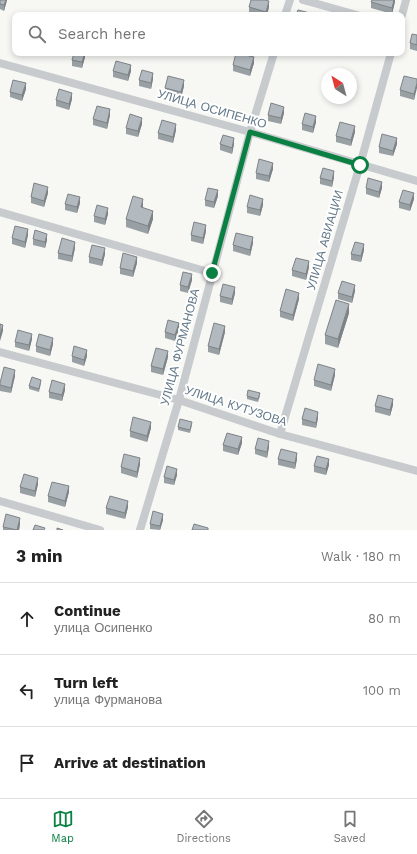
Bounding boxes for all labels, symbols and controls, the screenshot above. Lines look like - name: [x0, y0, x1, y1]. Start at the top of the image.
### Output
- search box: [12, 12, 405, 56]
- icon: search: [26, 23, 48, 45]
- text: Search here: [58, 25, 146, 43]
- north arrow: [321, 68, 357, 104]
- street label: УЛИЦА ОСИПЕНКО: [156, 87, 268, 131]
- route start: [351, 156, 369, 174]
- street label: УЛИЦА АВИАЦИИ: [304, 188, 346, 292]
- route end: [203, 264, 221, 282]
- street label: УЛИЦА ФУРМАНОВА: [158, 287, 202, 407]
- street label: УЛИЦА КУТУЗОВА: [183, 383, 289, 429]
- text: 3 min: [16, 546, 62, 566]
- text: Walk · 180 m: [321, 549, 401, 564]
- text: Continue: [54, 602, 121, 620]
- icon: ahead: [16, 608, 38, 630]
- text: 80 m: [368, 611, 401, 626]
- text: улица Осипенко: [54, 620, 153, 635]
- text: Turn left: [54, 674, 118, 692]
- icon: left: [16, 680, 38, 702]
- text: 100 m: [363, 683, 401, 698]
- text: улица Фурманова: [54, 692, 162, 707]
- icon: arrive: [16, 752, 38, 774]
- text: Arrive at destination: [54, 754, 206, 772]
- tab: Map: [51, 808, 74, 845]
- tab: Directions: [177, 808, 231, 845]
- tab: Saved: [334, 808, 366, 845]

